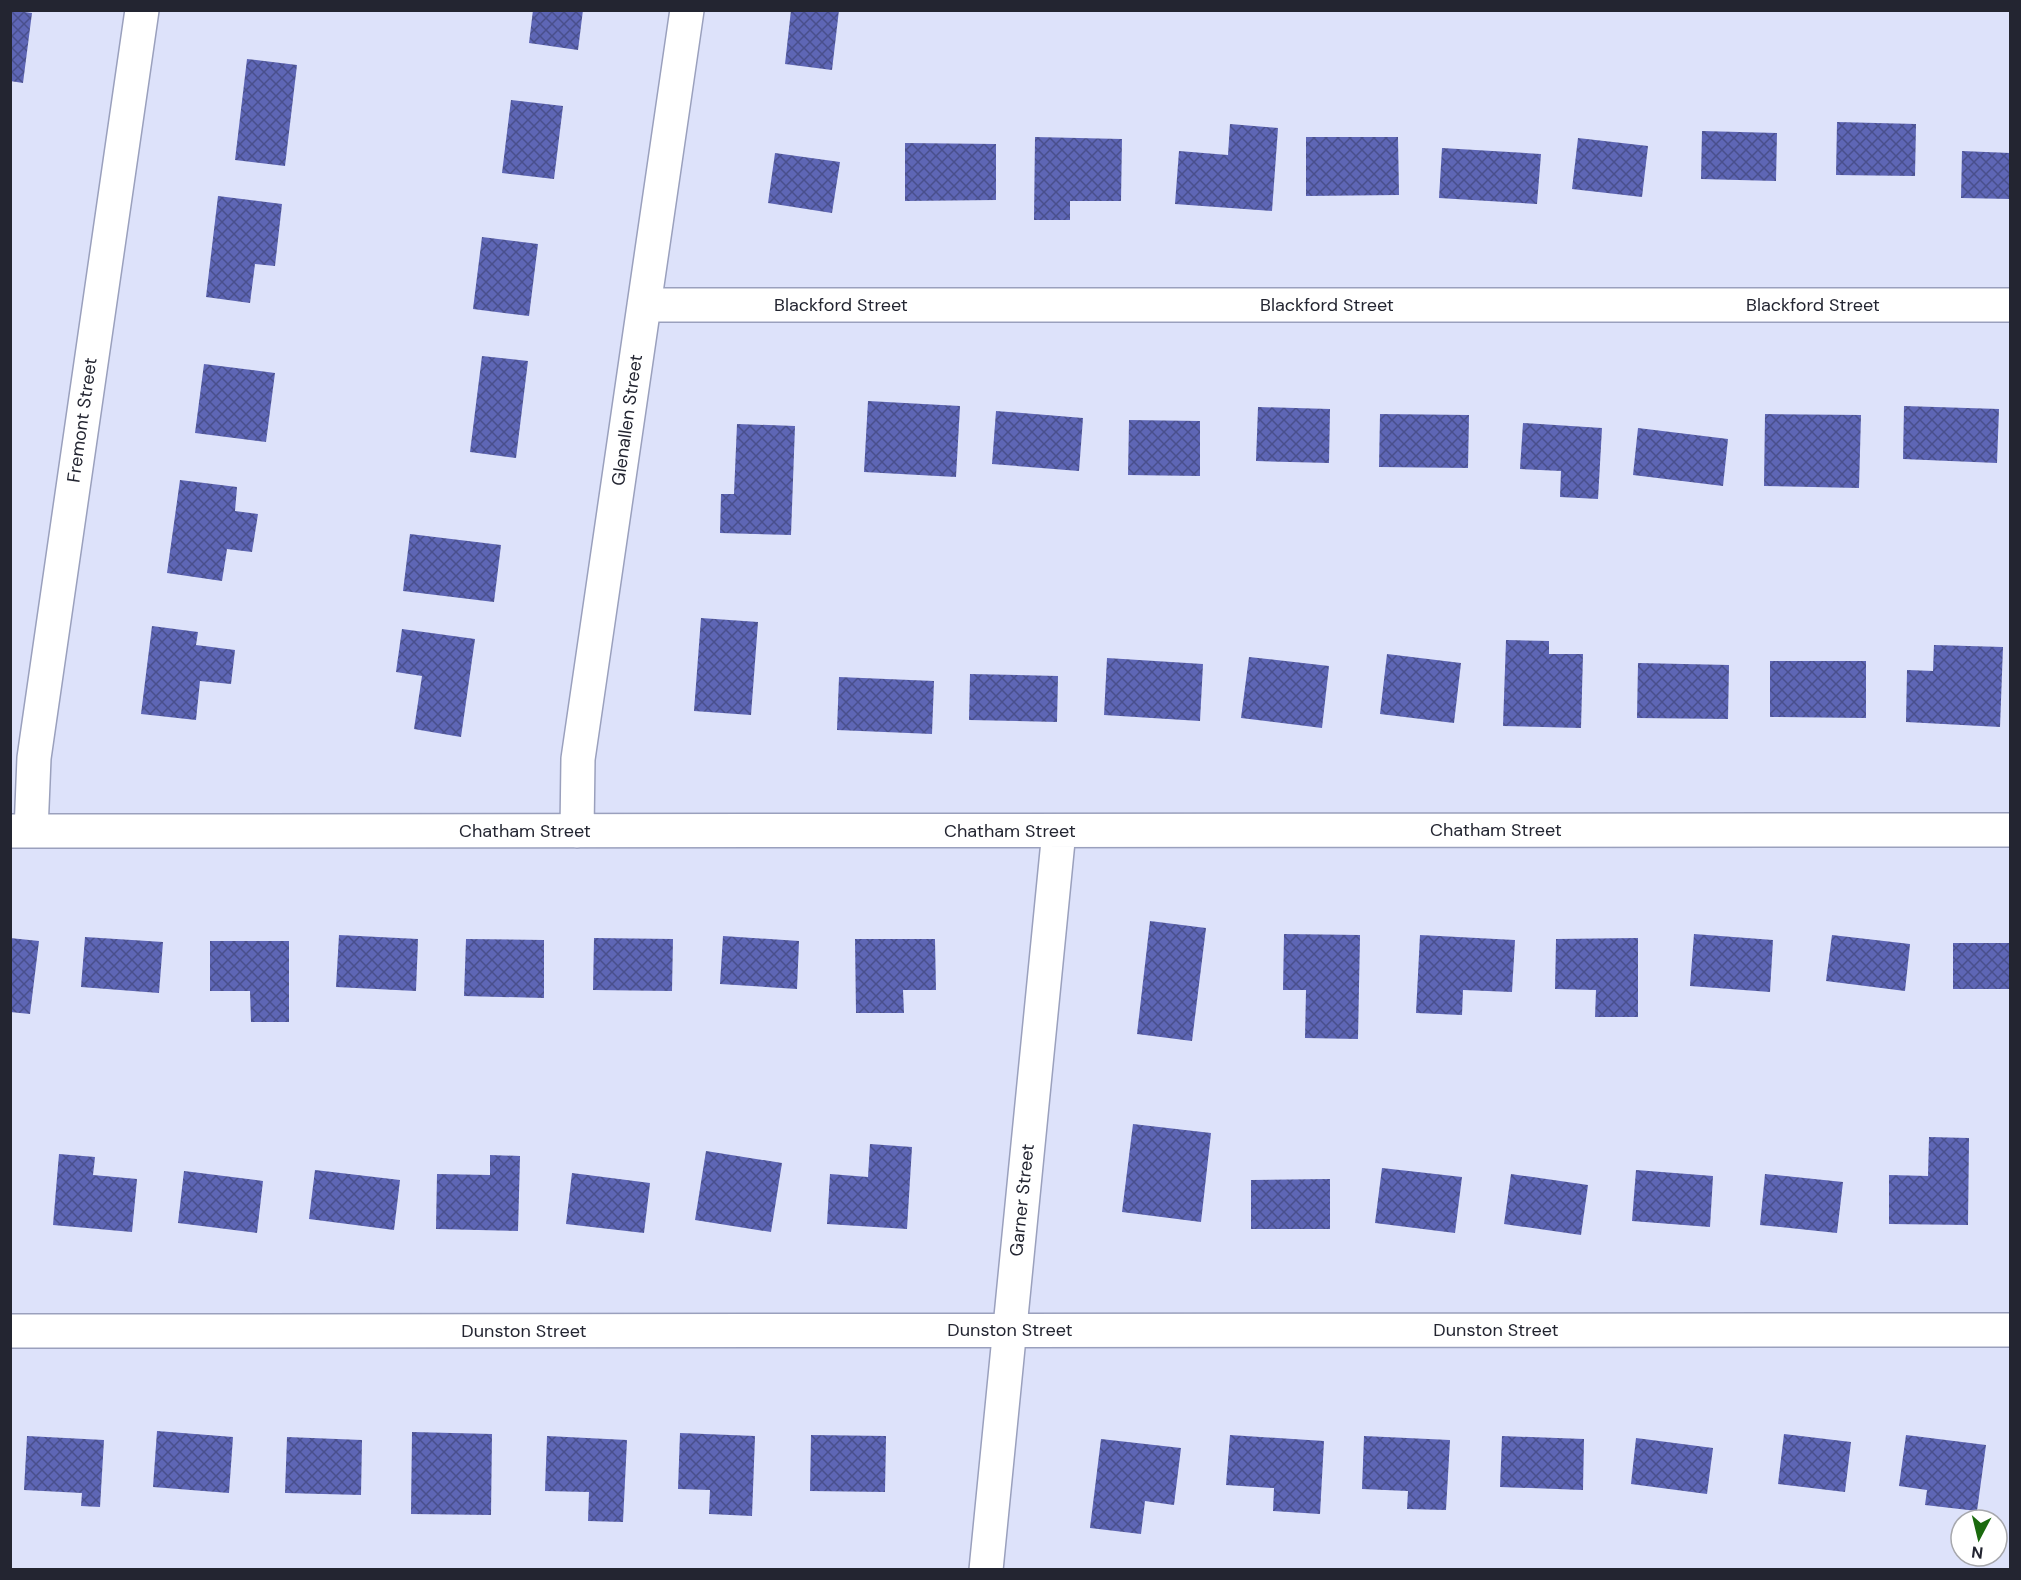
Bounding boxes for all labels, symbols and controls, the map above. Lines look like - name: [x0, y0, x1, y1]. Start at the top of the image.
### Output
- street label: Blackford Street: [774, 293, 908, 317]
- street label: Blackford Street: [1260, 293, 1394, 317]
- street label: Blackford Street: [1746, 293, 1880, 317]
- street label: Glenallen Street: [606, 353, 648, 487]
- street label: Fremont Street: [61, 356, 103, 484]
- street label: Chatham Street: [1430, 818, 1562, 842]
- street label: Chatham Street: [459, 819, 591, 843]
- street label: Chatham Street: [944, 819, 1076, 843]
- street label: Garner Street: [1004, 1142, 1040, 1258]
- street label: Dunston Street: [947, 1318, 1073, 1342]
- street label: Dunston Street: [1433, 1318, 1559, 1342]
- street label: Dunston Street: [461, 1319, 587, 1343]
- north arrow: [1949, 1508, 2009, 1568]
- text: N: [1970, 1541, 1984, 1564]

